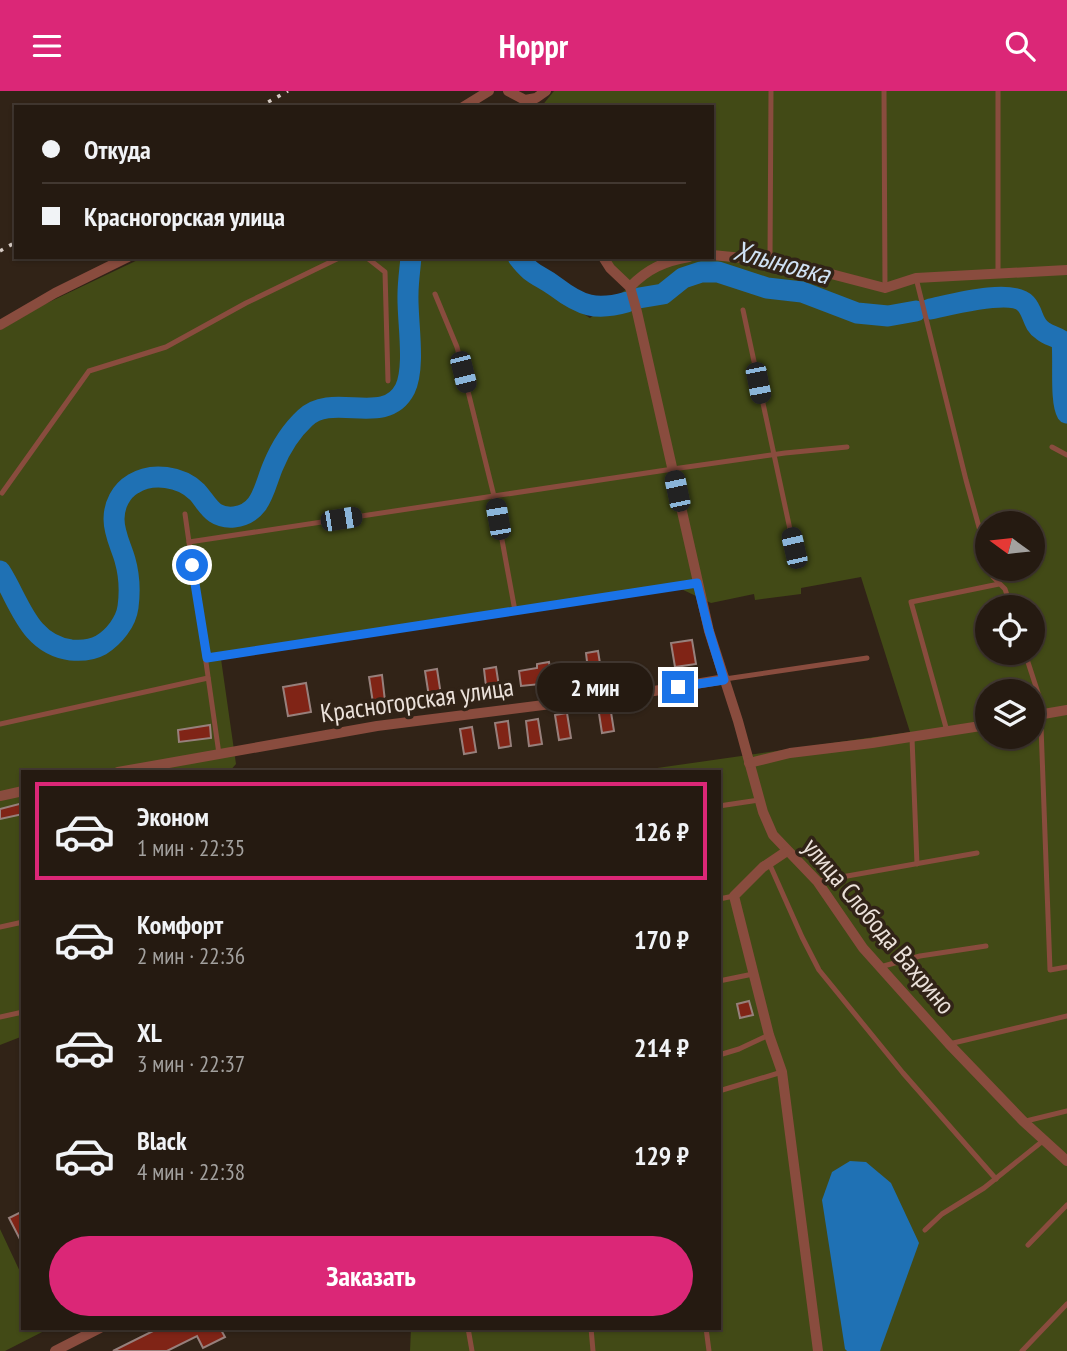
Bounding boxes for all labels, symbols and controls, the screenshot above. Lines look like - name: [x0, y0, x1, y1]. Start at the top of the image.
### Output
- text: Hoppr: [499, 25, 568, 67]
- icon: menu: [28, 27, 66, 65]
- icon: search: [1001, 27, 1039, 65]
- text: Откуда: [84, 133, 151, 166]
- text: Красногорская улица: [84, 200, 285, 233]
- water label: Хлыновка: [730, 231, 836, 292]
- car: [448, 349, 479, 395]
- car: [744, 360, 773, 406]
- car: [663, 468, 692, 514]
- car: [485, 496, 512, 542]
- car: [319, 505, 364, 533]
- north arrow: [975, 511, 1045, 581]
- map controls: [975, 511, 1045, 749]
- car: [780, 525, 809, 571]
- route start: [176, 549, 208, 581]
- button: locate: [975, 595, 1045, 665]
- callout: 2 мин: [538, 663, 654, 711]
- street label: Красногорская улица: [318, 670, 516, 729]
- route end: [662, 671, 694, 703]
- text: 2 мин: [570, 673, 620, 702]
- button: layers: [975, 679, 1045, 749]
- icon: car: [53, 800, 116, 863]
- text: Эконом: [137, 800, 209, 833]
- text: 126 ₽: [634, 815, 689, 848]
- street label: улица Слобода Вахрино: [796, 831, 963, 1021]
- text: 1 мин · 22:35: [137, 833, 245, 862]
- icon: car: [53, 908, 116, 971]
- text: Комфорт: [137, 908, 223, 941]
- text: 170 ₽: [634, 923, 689, 956]
- text: 2 мин · 22:36: [137, 941, 245, 970]
- icon: car: [53, 1016, 116, 1079]
- text: XL: [137, 1016, 162, 1049]
- text: 214 ₽: [634, 1031, 689, 1064]
- text: 3 мин · 22:37: [137, 1049, 245, 1078]
- icon: car: [53, 1124, 116, 1187]
- text: Black: [137, 1124, 187, 1157]
- text: 129 ₽: [634, 1139, 689, 1172]
- text: 4 мин · 22:38: [137, 1157, 245, 1186]
- button: Заказать: [49, 1236, 693, 1316]

